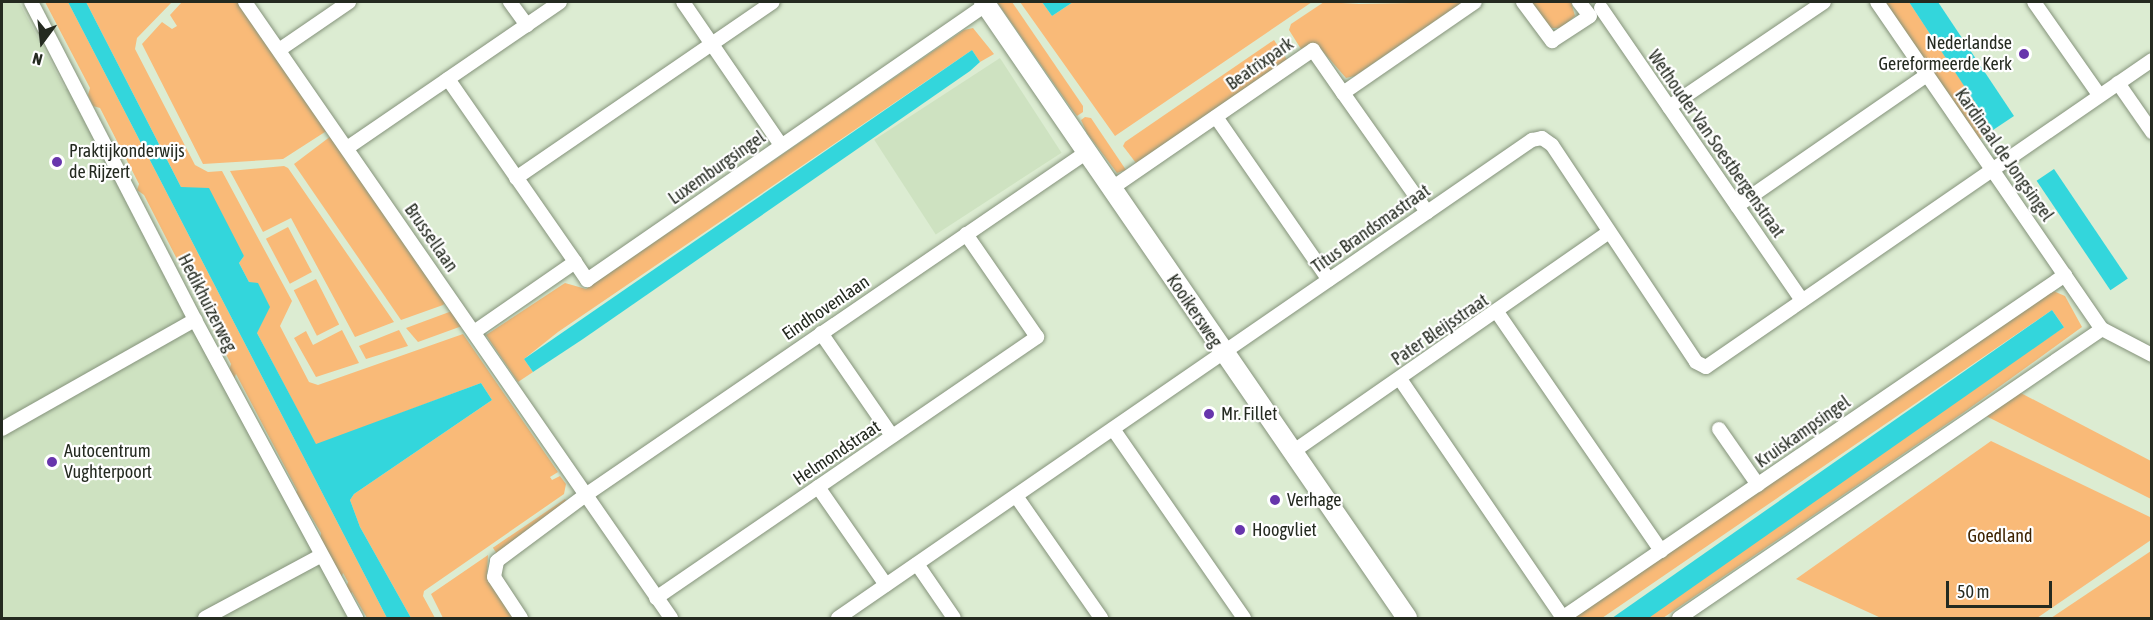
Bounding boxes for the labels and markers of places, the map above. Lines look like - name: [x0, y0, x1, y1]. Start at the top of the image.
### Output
- place label: Nederlandse Gereformeerde Kerk: [1879, 33, 2012, 76]
- marker: Nederlandse Gereformeerde Kerk: [2017, 47, 2031, 61]
- place label: Praktijkonderwijs de Rijzert: [69, 141, 185, 184]
- marker: Praktijkonderwijs de Rijzert: [50, 155, 64, 169]
- place label: Mr. Fillet: [1221, 403, 1277, 425]
- marker: Mr. Fillet: [1202, 407, 1216, 421]
- place label: Autocentrum Vughterpoort: [64, 441, 152, 484]
- marker: Autocentrum Vughterpoort: [45, 455, 59, 469]
- place label: Verhage: [1287, 489, 1341, 511]
- marker: Verhage: [1268, 493, 1282, 507]
- place label: Hoogvliet: [1252, 519, 1317, 541]
- marker: Hoogvliet: [1233, 523, 1247, 537]

